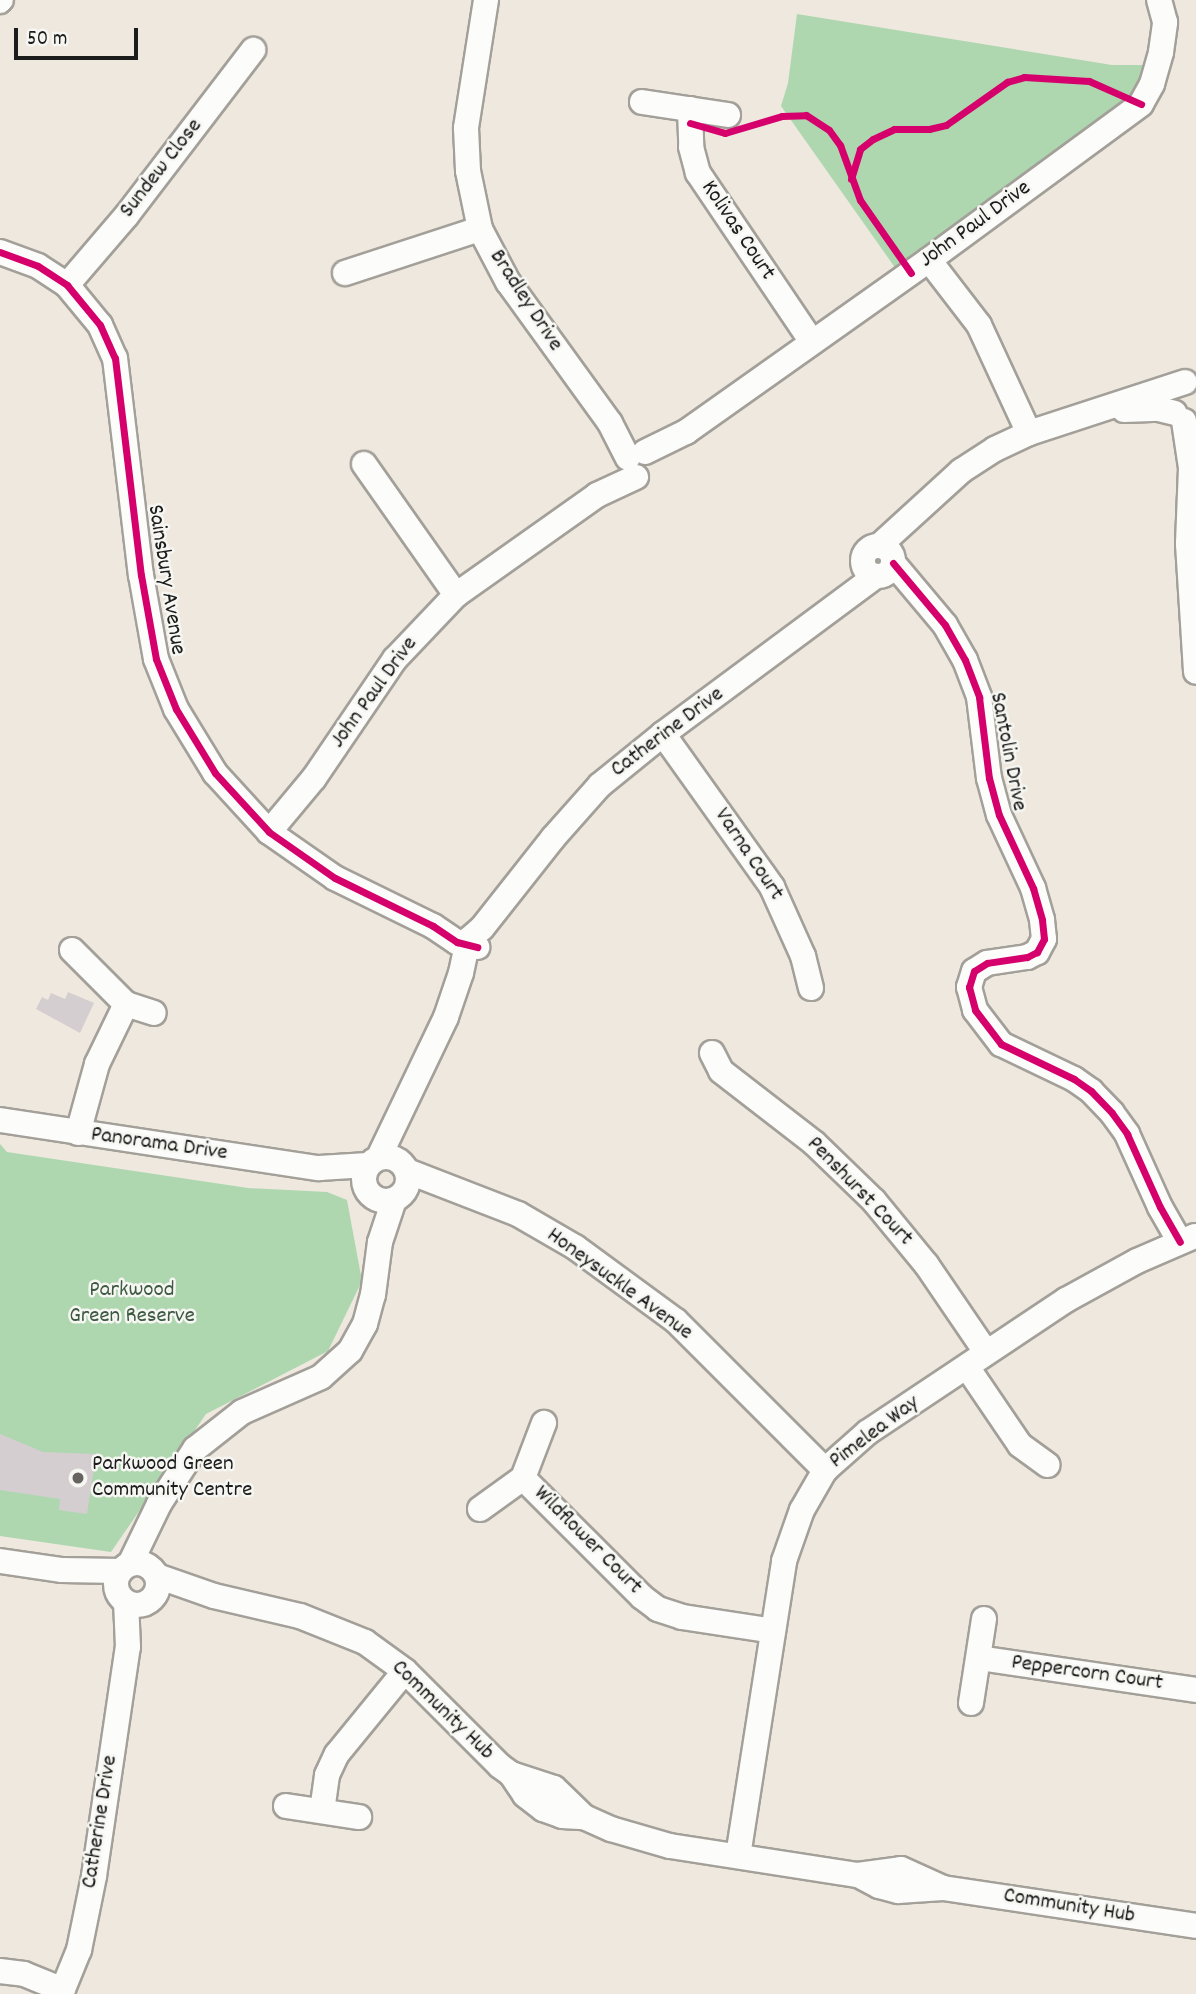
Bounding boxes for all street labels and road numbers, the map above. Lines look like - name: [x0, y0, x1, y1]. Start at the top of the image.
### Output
- street label: Sundew Close: [115, 114, 209, 224]
- street label: John Paul Drive: [915, 175, 1037, 275]
- street label: Kolivas Court: [694, 176, 780, 286]
- street label: Bradley Drive: [482, 245, 568, 357]
- street label: Sainsbury Avenue: [140, 503, 190, 657]
- street label: John Paul Drive: [325, 632, 425, 754]
- street label: Catherine Drive: [606, 682, 730, 784]
- street label: Santolin Drive: [982, 690, 1032, 814]
- street label: Varna Court: [707, 804, 789, 906]
- street label: Panorama Drive: [89, 1122, 229, 1168]
- street label: Penshurst Court: [800, 1131, 918, 1253]
- street label: Honeysuckle Avenue: [540, 1223, 698, 1347]
- street label: Pimelea Way: [825, 1390, 925, 1476]
- street label: Wildflower Court: [527, 1481, 647, 1601]
- street label: Peppercorn Court: [1009, 1650, 1165, 1698]
- street label: Community Hub: [385, 1655, 499, 1767]
- street label: Catherine Drive: [77, 1753, 125, 1891]
- street label: Community Hub: [1001, 1883, 1137, 1931]

